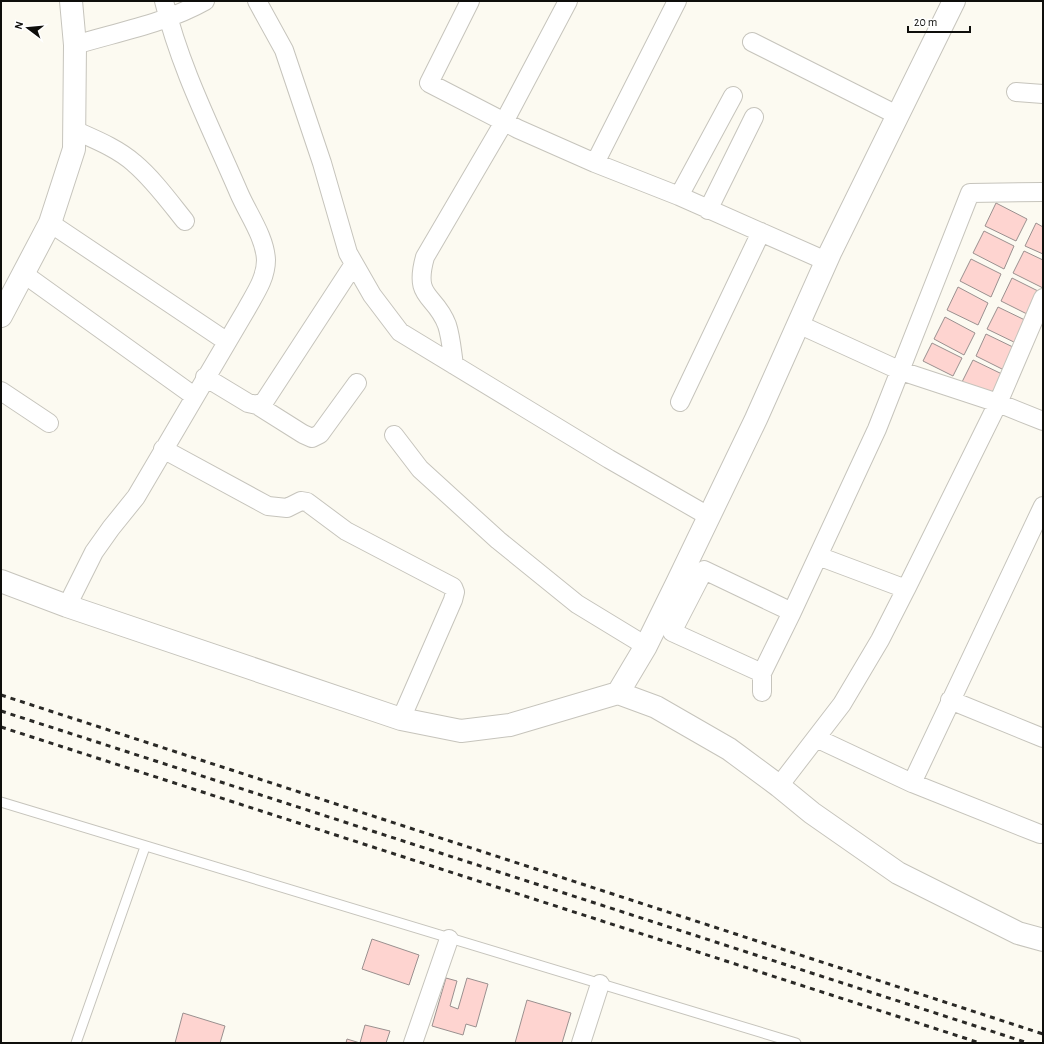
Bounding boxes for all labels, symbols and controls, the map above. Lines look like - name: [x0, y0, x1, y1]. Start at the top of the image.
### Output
- north arrow: [8, 8, 48, 48]
- scale bar: [908, 8, 970, 34]
- text: 20 m: [914, 16, 937, 28]
- text: N: [13, 20, 25, 31]

